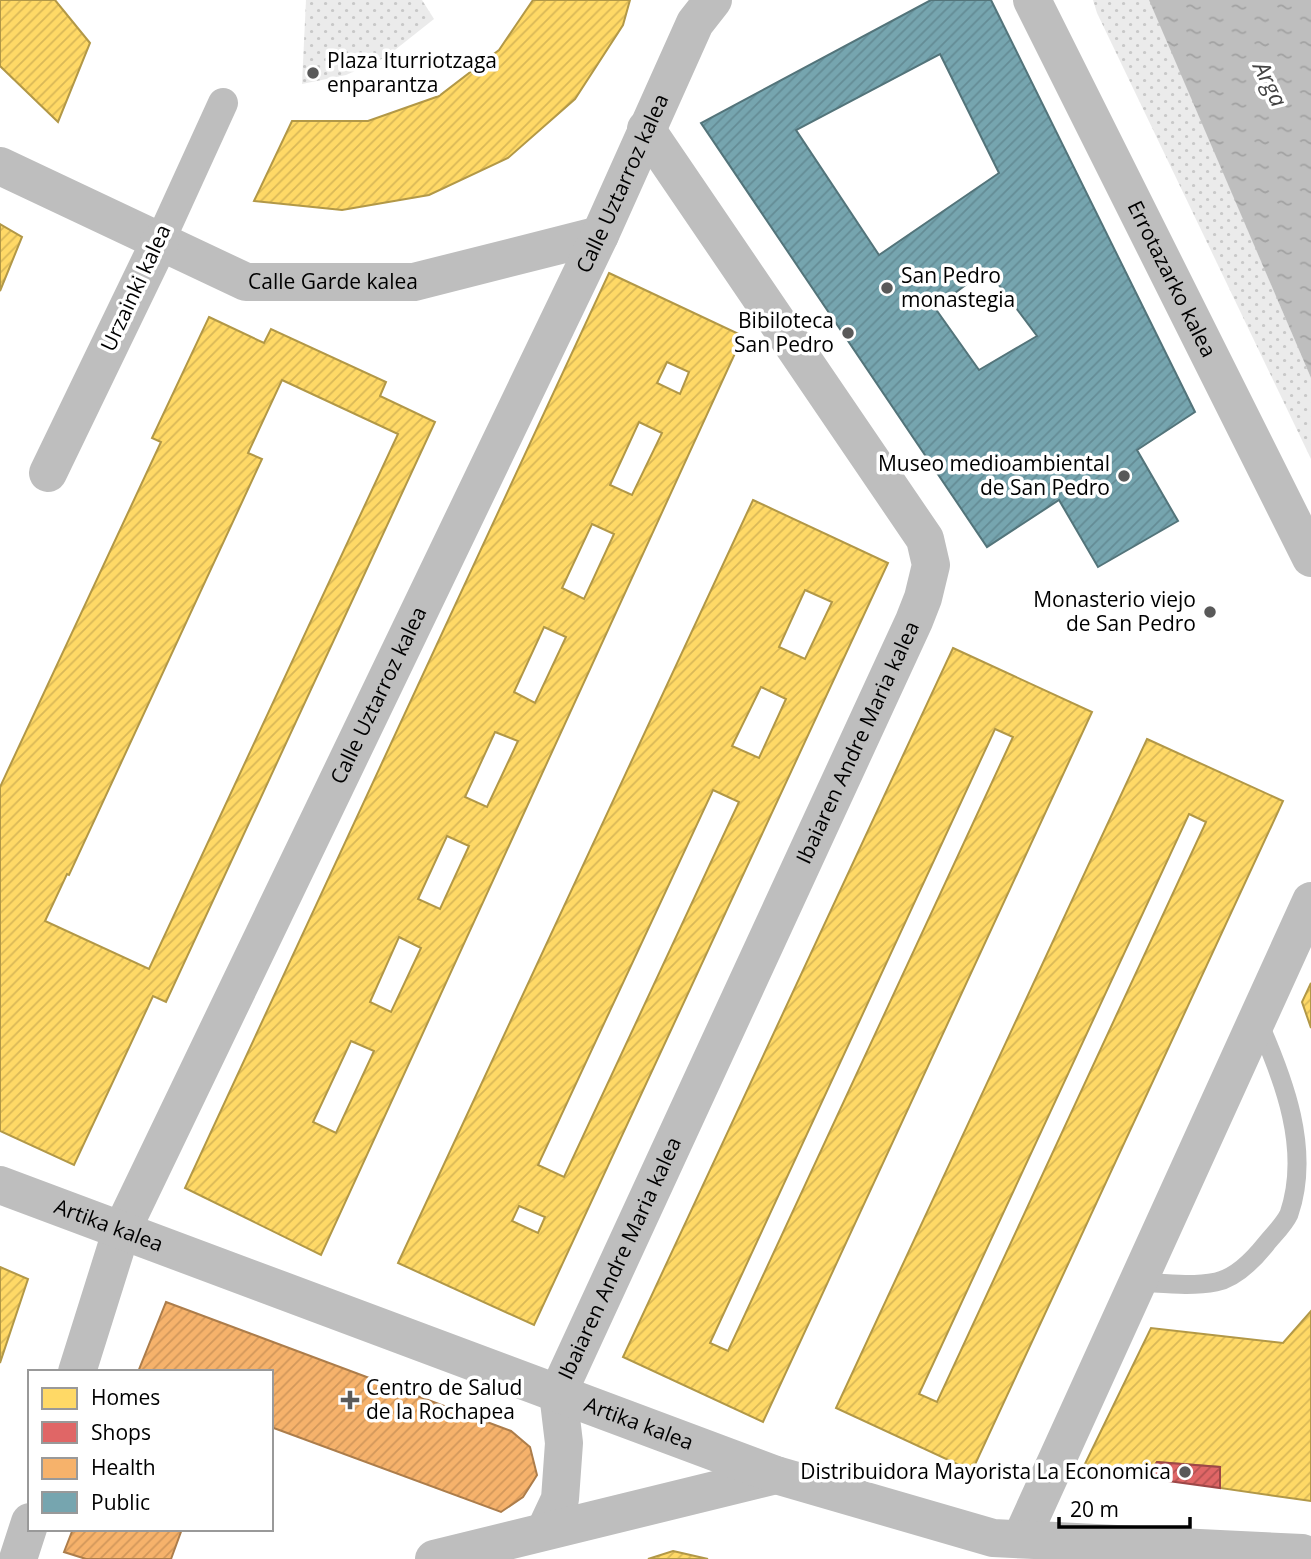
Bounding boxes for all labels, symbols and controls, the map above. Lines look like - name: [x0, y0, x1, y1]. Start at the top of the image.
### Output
- place label: Plaza Iturriotzaga enparantza: [327, 46, 497, 98]
- water label: Arga: [1245, 54, 1296, 112]
- marker: Plaza Iturriotzaga enparantza: [305, 65, 321, 81]
- street label: Calle Uztarroz kalea: [569, 89, 674, 277]
- street label: Errotazarko kalea: [1122, 196, 1223, 362]
- street label: Urzainki kalea: [93, 220, 177, 356]
- place label: San Pedro monastegia: [901, 261, 1015, 313]
- street label: Calle Garde kalea: [248, 267, 418, 295]
- marker: San Pedro monastegia: [879, 280, 895, 296]
- place label: Bibiloteca San Pedro: [734, 306, 834, 358]
- marker: Bibiloteca San Pedro: [840, 325, 856, 341]
- place label: Museo medioambiental de San Pedro: [878, 449, 1110, 501]
- marker: Museo medioambiental de San Pedro: [1116, 468, 1132, 484]
- place label: Monasterio viejo de San Pedro: [1033, 585, 1196, 637]
- street label: Calle Uztarroz kalea: [323, 602, 432, 788]
- marker: Monasterio viejo de San Pedro: [1202, 604, 1218, 620]
- street label: Ibaiaren Andre Maria kalea: [789, 616, 925, 868]
- street label: Ibaiaren Andre Maria kalea: [551, 1132, 687, 1384]
- street label: Artika kalea: [51, 1192, 167, 1258]
- legend: [28, 1370, 273, 1531]
- place label: Centro de Salud de la Rochapea: [366, 1373, 522, 1425]
- text: Homes: [91, 1383, 160, 1411]
- marker: Centro de Salud de la Rochapea: [340, 1390, 360, 1410]
- street label: Artika kalea: [581, 1390, 698, 1456]
- text: Shops: [91, 1418, 151, 1446]
- text: Health: [91, 1453, 156, 1481]
- place label: Distribuidora Mayorista La Economica: [800, 1457, 1171, 1485]
- marker: Distribuidora Mayorista La Economica: [1177, 1464, 1193, 1480]
- scale bar: [1059, 1486, 1190, 1530]
- text: Public: [91, 1488, 150, 1516]
- text: 20 m: [1070, 1495, 1119, 1523]

